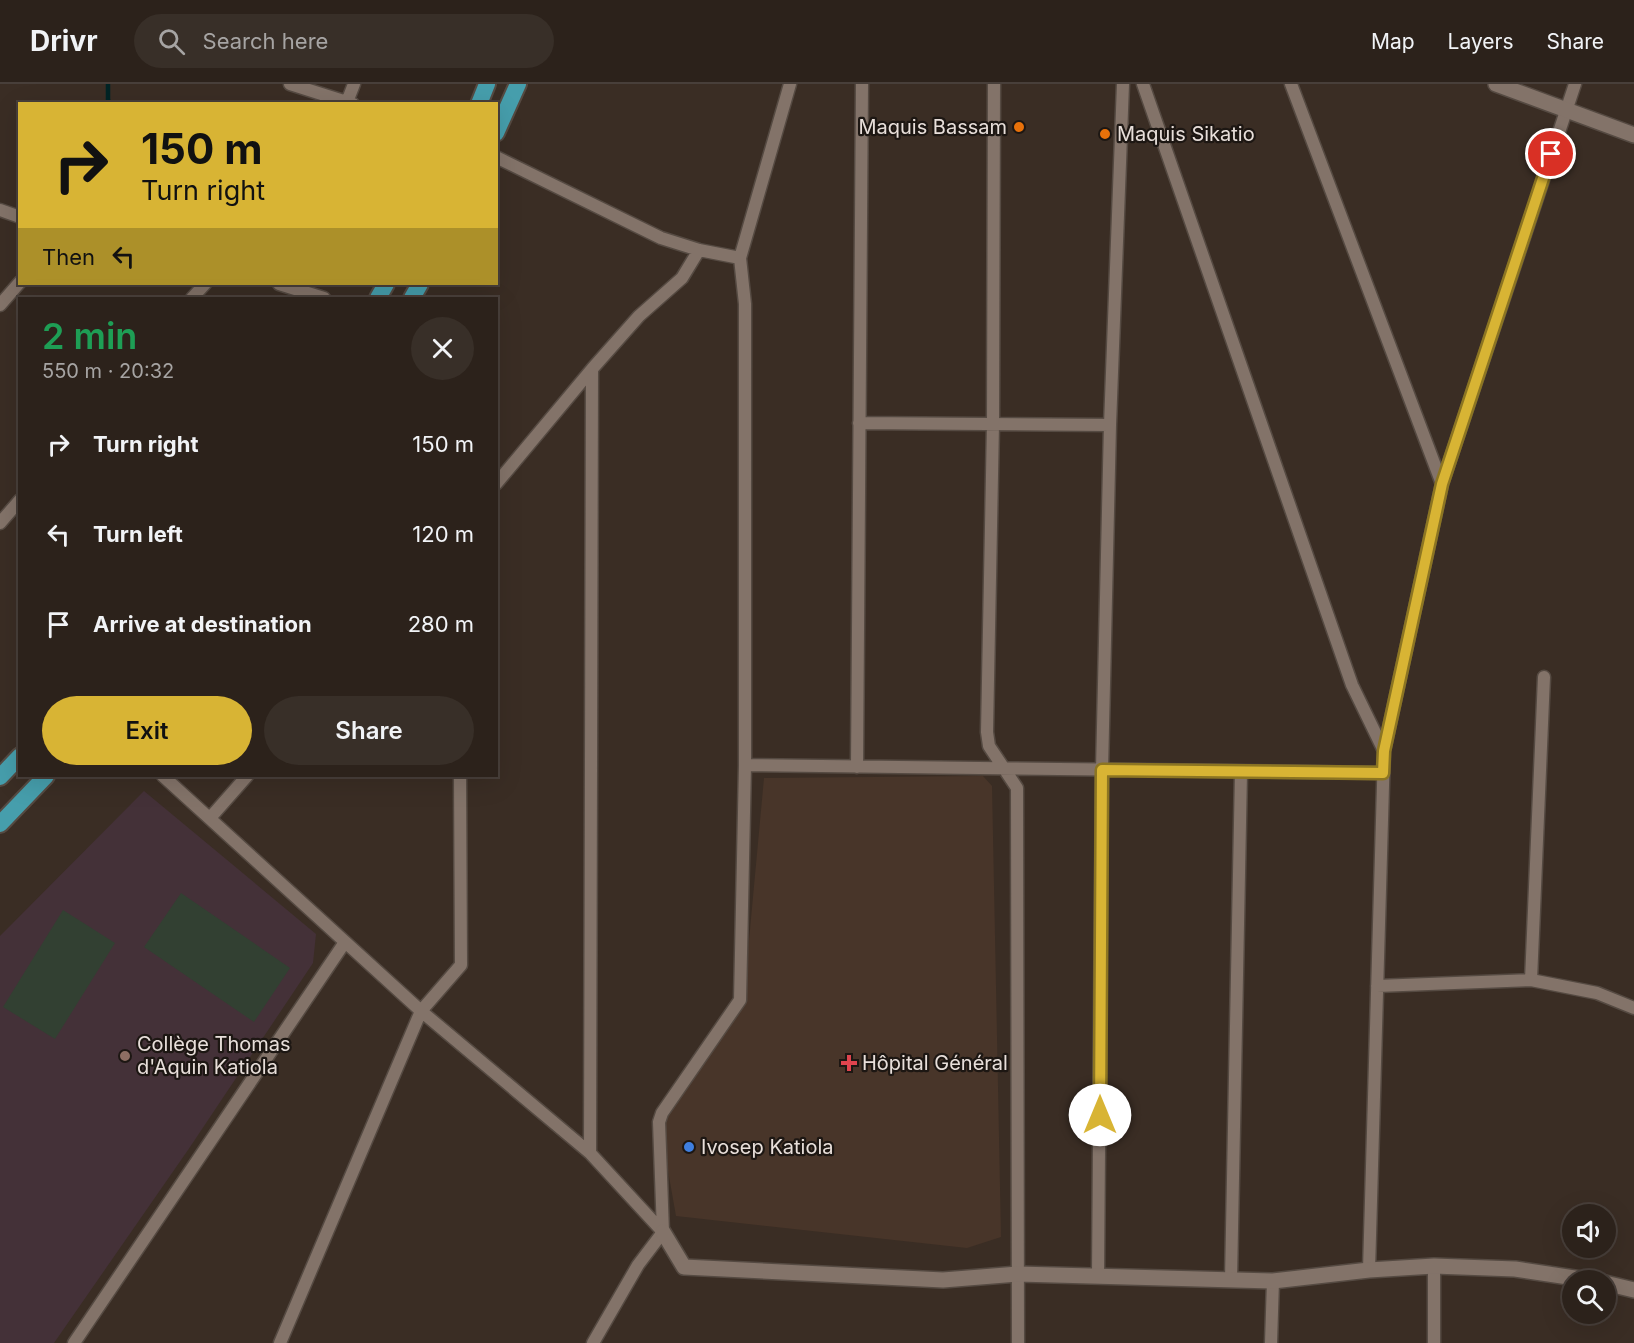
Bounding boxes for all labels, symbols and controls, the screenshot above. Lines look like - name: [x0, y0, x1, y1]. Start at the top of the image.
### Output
- search box: [134, 14, 554, 68]
- text: Drivr: [30, 24, 98, 58]
- icon: search: [155, 25, 188, 58]
- text: Search here: [203, 28, 328, 54]
- text: Map: [1371, 29, 1415, 54]
- text: Layers: [1448, 29, 1514, 54]
- text: Share: [1547, 29, 1604, 54]
- place label: Maquis Bassam: [858, 115, 1007, 139]
- marker: Maquis Bassam: [1012, 120, 1026, 134]
- place label: Maquis Sikatio: [1117, 122, 1255, 146]
- text: 150 m: [141, 123, 263, 174]
- icon: right: [42, 126, 120, 204]
- marker: Maquis Sikatio: [1098, 127, 1112, 141]
- pin: [1525, 128, 1576, 179]
- icon: arrive: [1534, 137, 1567, 170]
- text: Turn right: [141, 174, 265, 207]
- icon: left: [107, 240, 140, 273]
- text: Then: [42, 244, 95, 270]
- text: 2 min: [42, 314, 137, 358]
- button: close: [411, 317, 474, 380]
- text: 550 m · 20:32: [42, 359, 174, 383]
- icon: right: [42, 428, 75, 461]
- text: Turn right: [93, 431, 199, 457]
- text: 150 m: [412, 431, 474, 457]
- icon: left: [42, 518, 75, 551]
- text: Turn left: [93, 521, 183, 547]
- text: 120 m: [412, 521, 474, 547]
- icon: arrive: [42, 608, 75, 641]
- text: Arrive at destination: [93, 611, 312, 637]
- text: 280 m: [408, 611, 474, 637]
- button: Exit: [42, 696, 252, 765]
- button: Share: [264, 696, 474, 765]
- place label: Collège Thomas d'Aquin Katiola: [137, 1032, 291, 1079]
- marker: Collège Thomas d'Aquin Katiola: [118, 1049, 132, 1063]
- place label: Hôpital Général: [862, 1051, 1008, 1075]
- marker: Hôpital Général: [840, 1054, 858, 1072]
- position arrow: [1068, 1083, 1132, 1147]
- place label: Ivosep Katiola: [701, 1135, 834, 1159]
- marker: Ivosep Katiola: [682, 1140, 696, 1154]
- map controls: [1562, 1204, 1616, 1324]
- button: sound: [1562, 1204, 1616, 1258]
- button: search: [1562, 1270, 1616, 1324]

